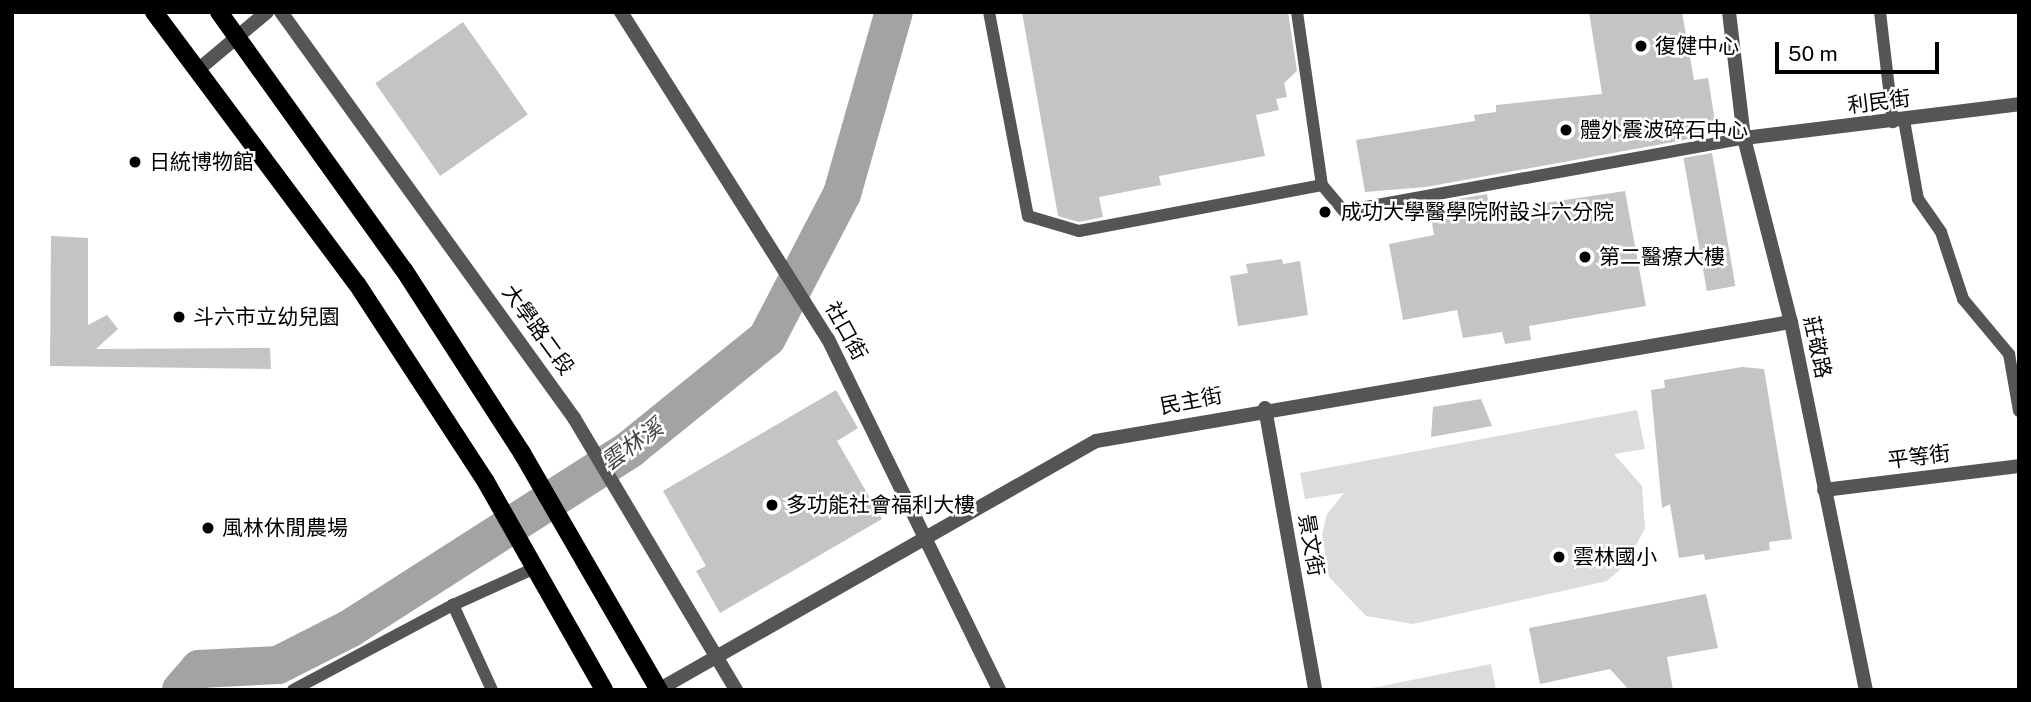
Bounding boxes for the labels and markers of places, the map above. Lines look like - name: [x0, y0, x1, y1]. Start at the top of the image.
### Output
- place label: 復健中心: [1655, 33, 1739, 59]
- marker: 復健中心: [1633, 38, 1649, 54]
- place label: 體外震波碎石中心: [1580, 117, 1748, 143]
- marker: 體外震波碎石中心: [1558, 122, 1574, 138]
- place label: 日統博物館: [149, 149, 254, 175]
- marker: 日統博物館: [127, 154, 143, 170]
- place label: 成功大學醫學院附設斗六分院: [1341, 199, 1614, 225]
- marker: 成功大學醫學院附設斗六分院: [1315, 202, 1335, 222]
- place label: 第二醫療大樓: [1599, 244, 1725, 270]
- marker: 第二醫療大樓: [1577, 249, 1593, 265]
- place label: 斗六市立幼兒園: [193, 304, 340, 330]
- marker: 斗六市立幼兒園: [171, 309, 187, 325]
- place label: 多功能社會福利大樓: [786, 492, 975, 518]
- marker: 多功能社會福利大樓: [764, 497, 780, 513]
- place label: 風林休閒農場: [222, 515, 348, 541]
- marker: 風林休閒農場: [200, 520, 216, 536]
- place label: 雲林國小: [1573, 544, 1657, 570]
- marker: 雲林國小: [1551, 549, 1567, 565]

